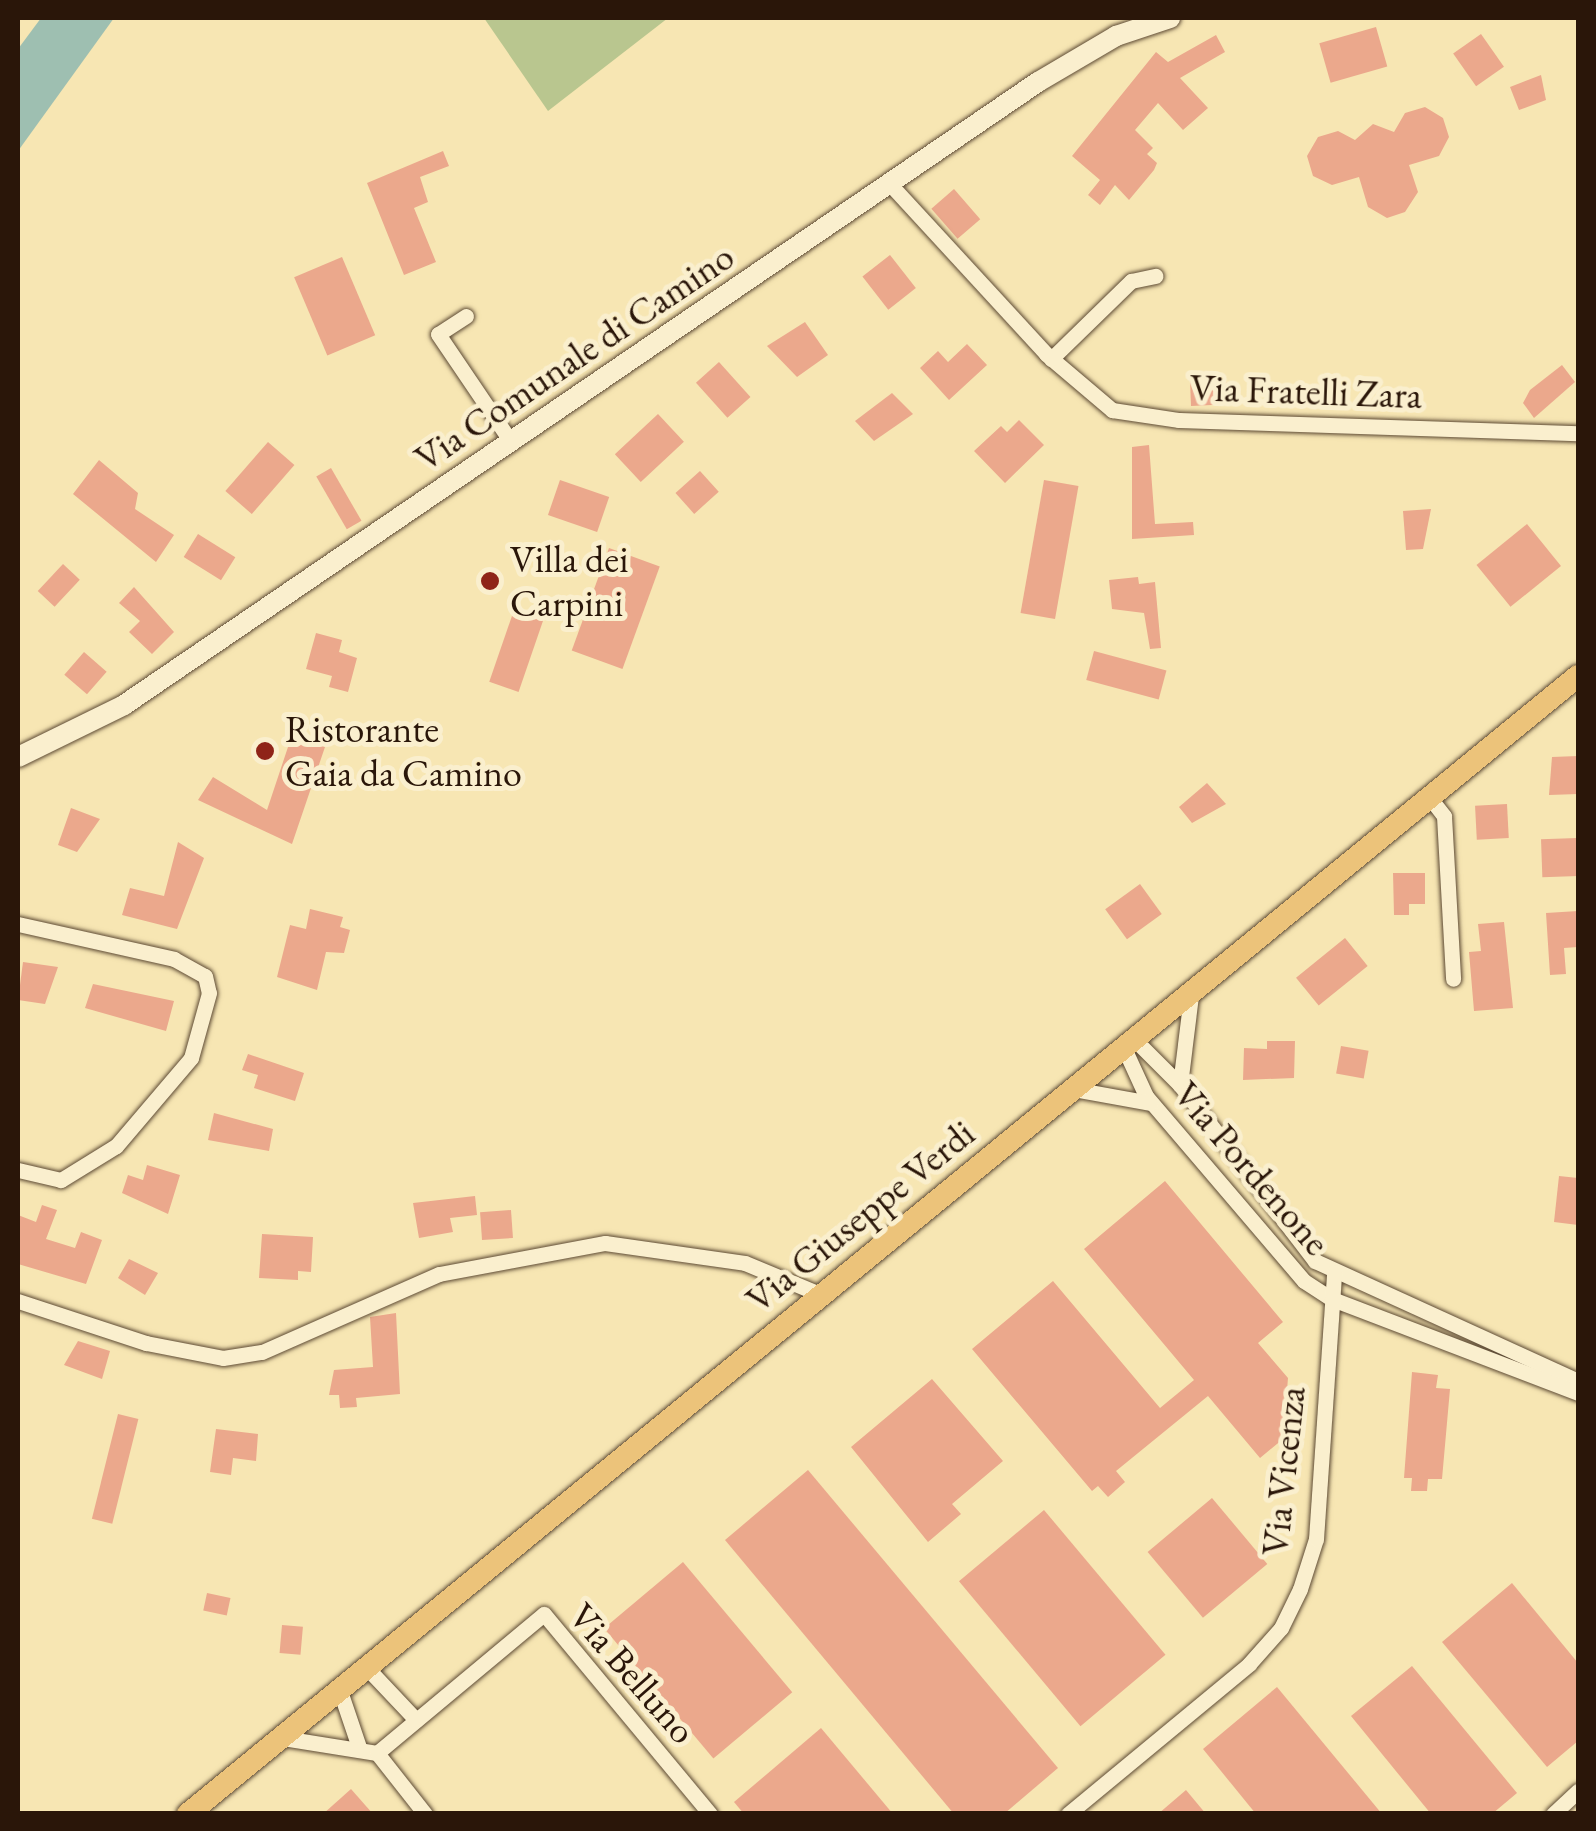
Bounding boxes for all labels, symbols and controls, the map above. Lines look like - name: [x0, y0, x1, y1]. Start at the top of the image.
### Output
- street label: Via Comunale di Camino: [406, 233, 742, 481]
- street label: Via Fratelli Zara: [1189, 364, 1423, 418]
- place label: Villa dei Carpini: [510, 536, 628, 626]
- marker: Villa dei Carpini: [479, 570, 501, 592]
- place label: Ristorante Gaia da Camino: [285, 706, 522, 796]
- marker: Ristorante Gaia da Camino: [254, 740, 276, 762]
- street label: Via Pordenone: [1164, 1072, 1340, 1264]
- street label: Via Giuseppe Verdi: [737, 1110, 983, 1322]
- street label: Via Vicenza: [1251, 1384, 1315, 1558]
- street label: Via Belluno: [560, 1593, 706, 1753]

